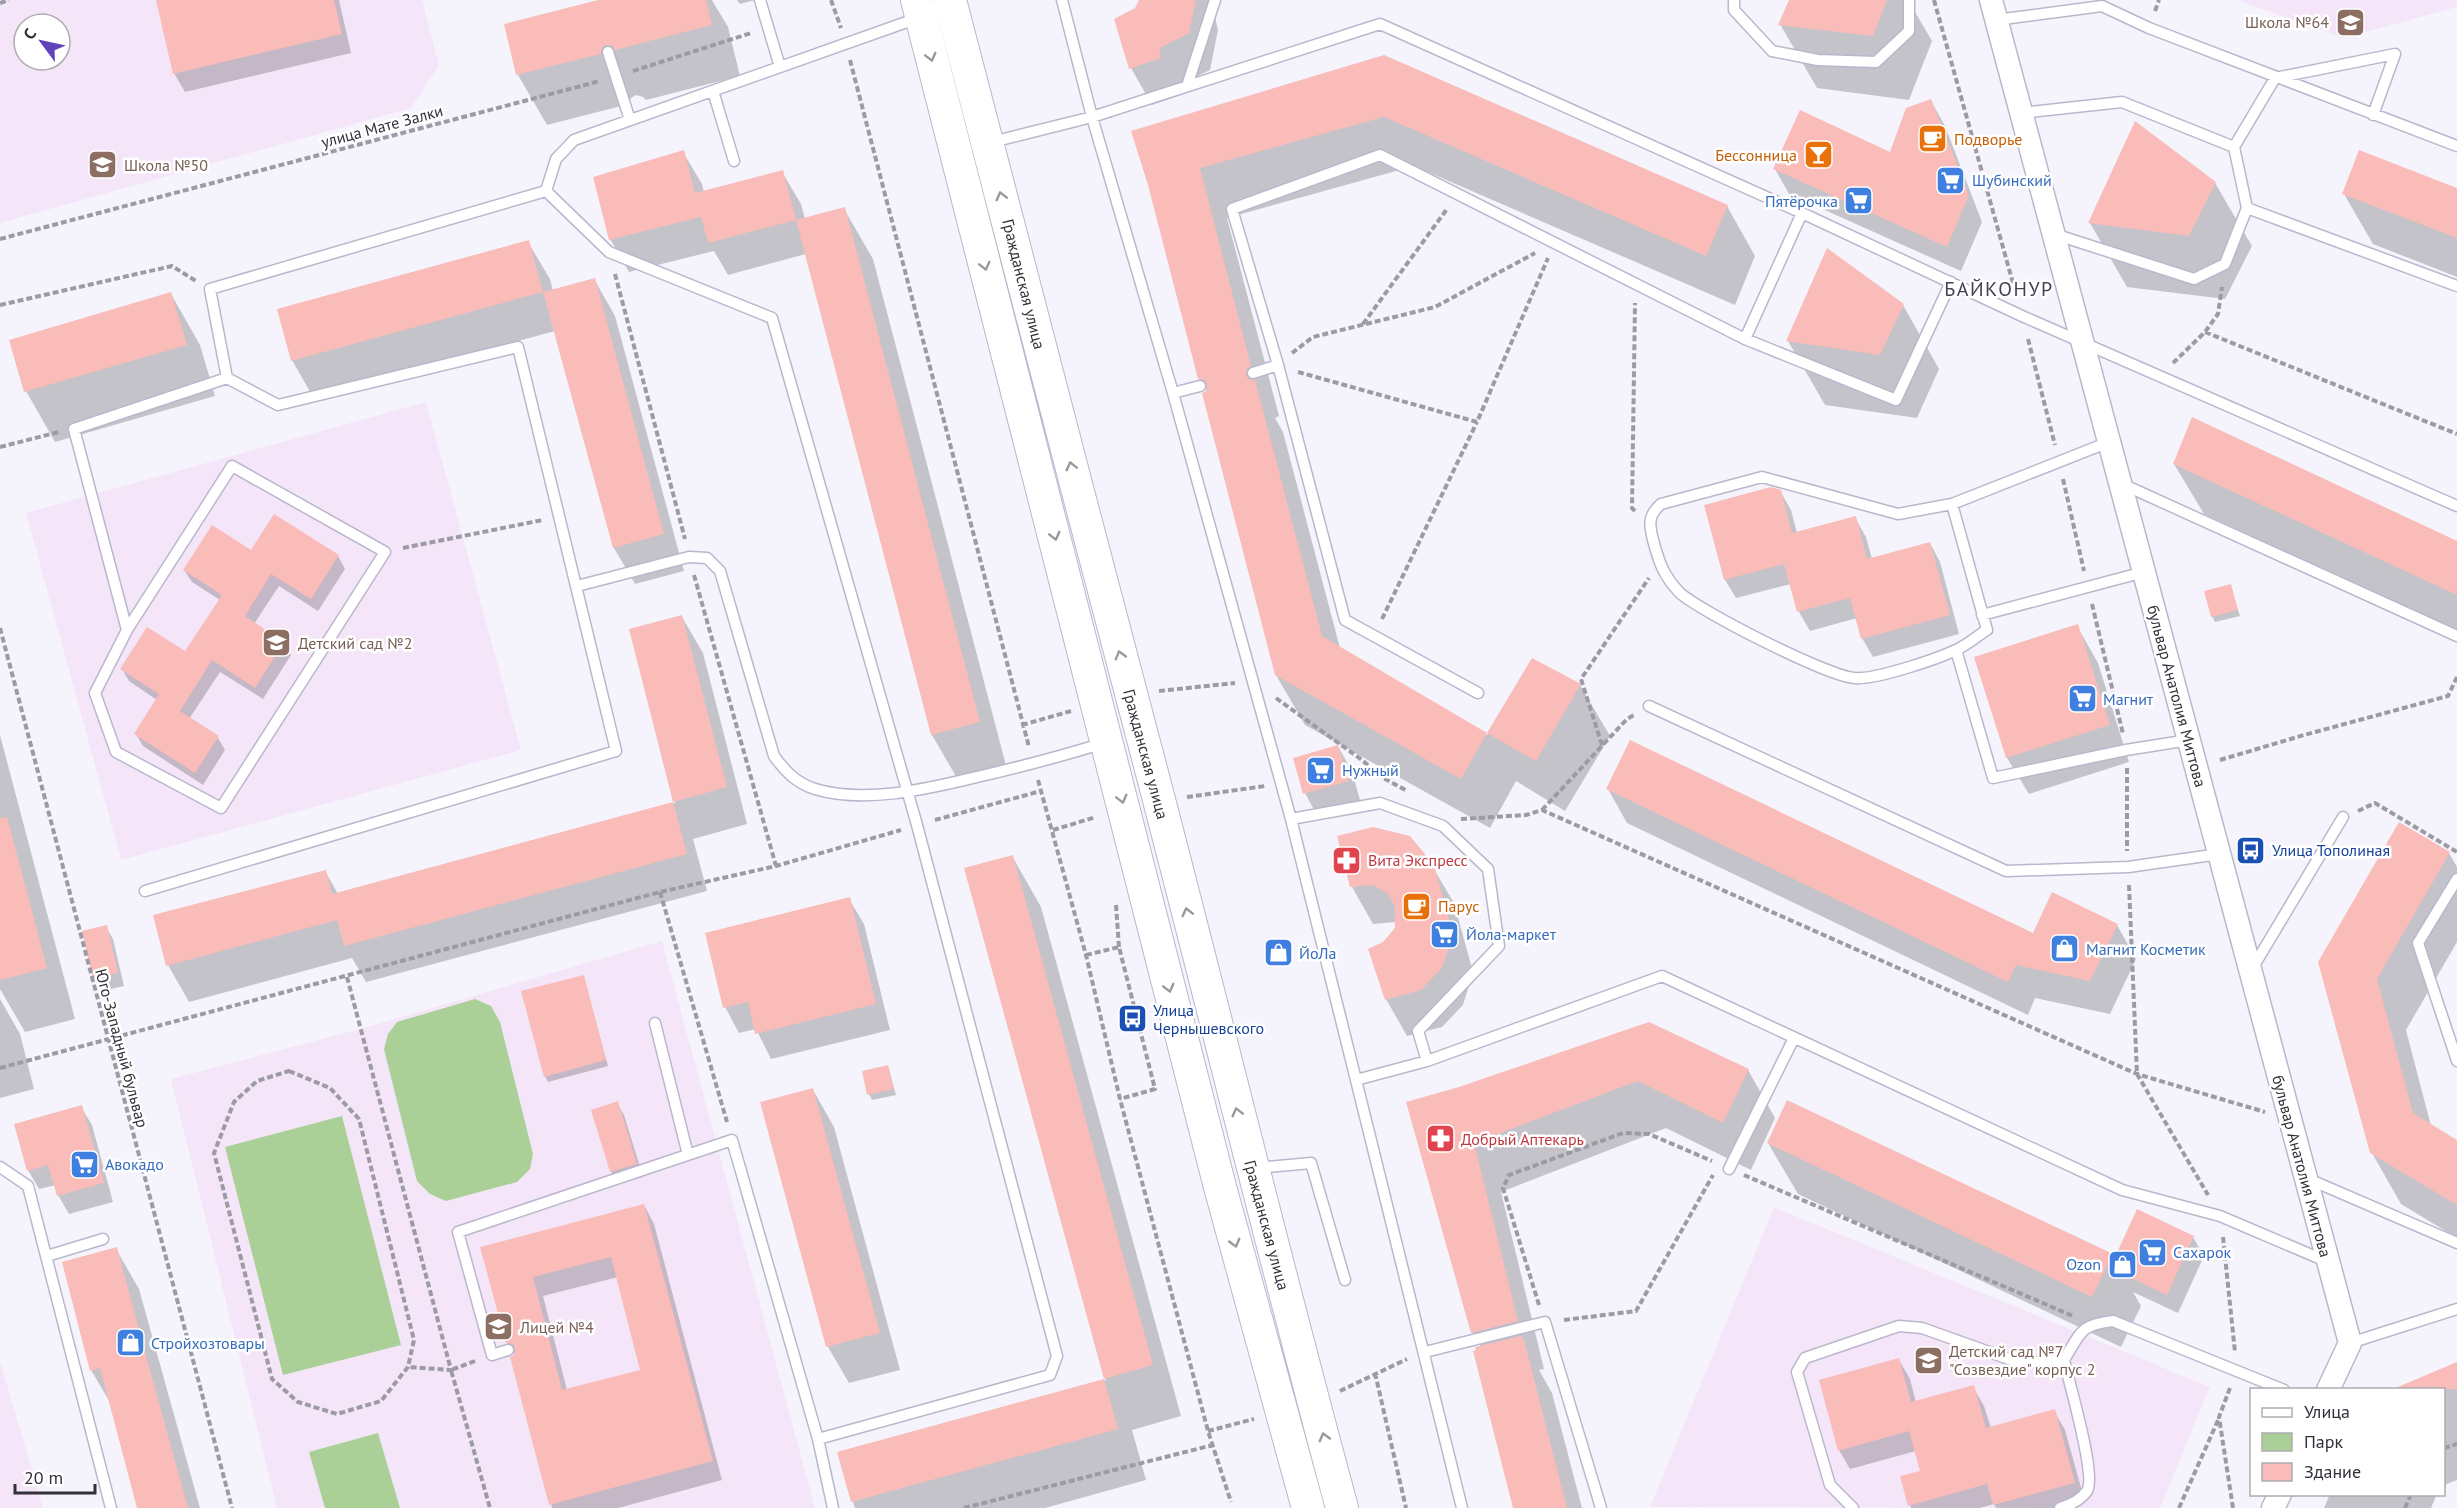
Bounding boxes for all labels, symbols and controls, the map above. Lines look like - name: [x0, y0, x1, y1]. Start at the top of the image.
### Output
- school or university icon: Школа №64: [2334, 6, 2366, 38]
- north arrow: [12, 12, 72, 72]
- place label: Школа №64: [2245, 12, 2329, 32]
- text: С: [19, 25, 40, 43]
- one-way arrow: [924, 51, 937, 61]
- street label: улица Мате Залки: [319, 100, 445, 152]
- cafe icon: Подворье: [1917, 123, 1949, 155]
- place label: Подворье: [1954, 129, 2022, 149]
- bar icon: Бессонница: [1802, 139, 1834, 171]
- place label: Бессонница: [1715, 145, 1797, 165]
- school or university icon: Школа №50: [87, 149, 119, 181]
- place label: Школа №50: [124, 155, 208, 175]
- supermarket icon: Шубинский: [1935, 164, 1967, 196]
- place label: Шубинский: [1972, 170, 2052, 190]
- supermarket icon: Пятёрочка: [1843, 185, 1875, 217]
- one-way arrow: [996, 191, 1009, 201]
- place label: Пятёрочка: [1765, 191, 1838, 211]
- street label: Гражданская улица: [998, 217, 1050, 351]
- one-way arrow: [978, 261, 991, 271]
- district label: БАЙКОНУР: [1944, 276, 2054, 302]
- one-way arrow: [1065, 462, 1078, 472]
- one-way arrow: [1047, 531, 1060, 541]
- street label: бульвар Анатолия Миттова: [2143, 603, 2211, 789]
- school or university icon: Детский сад №2: [261, 627, 293, 659]
- place label: Детский сад №2: [298, 633, 412, 653]
- one-way arrow: [1115, 650, 1127, 661]
- supermarket icon: Магнит: [2066, 683, 2098, 715]
- street label: Гражданская улица: [1119, 687, 1173, 821]
- place label: Магнит: [2103, 689, 2154, 709]
- supermarket icon: Нужный: [1305, 754, 1337, 786]
- place label: Нужный: [1342, 760, 1399, 780]
- one-way arrow: [1114, 793, 1127, 803]
- bus stop icon: Улица Тополиная: [2235, 834, 2267, 866]
- place label: Улица Тополиная: [2272, 840, 2390, 860]
- pharmacy icon: Вита Экспресс: [1331, 844, 1363, 876]
- place label: Вита Экспресс: [1368, 850, 1468, 870]
- cafe icon: Парус: [1401, 890, 1433, 922]
- place label: Парус: [1438, 896, 1480, 916]
- one-way arrow: [1181, 908, 1194, 918]
- supermarket icon: Йола-маркет: [1429, 918, 1461, 950]
- place label: Йола-маркет: [1466, 924, 1557, 944]
- shop icon: Магнит Косметик: [2049, 933, 2081, 965]
- shop icon: ЙоЛа: [1262, 937, 1294, 969]
- place label: Магнит Косметик: [2086, 939, 2206, 959]
- place label: ЙоЛа: [1299, 943, 1336, 963]
- street label: Юго-Западный бульвар: [91, 966, 153, 1130]
- one-way arrow: [1162, 982, 1175, 992]
- place label: Улица Чернышевского: [1153, 1000, 1264, 1038]
- bus stop icon: Улица Чернышевского: [1116, 1003, 1148, 1035]
- street label: бульвар Анатолия Миттова: [2268, 1073, 2336, 1259]
- one-way arrow: [1232, 1107, 1245, 1117]
- pharmacy icon: Добрый Аптекарь: [1424, 1123, 1456, 1155]
- place label: Добрый Аптекарь: [1461, 1129, 1584, 1149]
- supermarket icon: Авокадо: [68, 1148, 100, 1180]
- place label: Авокадо: [105, 1154, 164, 1174]
- street label: Гражданская улица: [1240, 1158, 1294, 1292]
- supermarket icon: Сахарок: [2136, 1236, 2168, 1268]
- one-way arrow: [1228, 1237, 1240, 1248]
- place label: Сахарок: [2173, 1242, 2231, 1262]
- shop icon: Ozon: [2106, 1248, 2138, 1280]
- place label: Ozon: [2066, 1254, 2101, 1274]
- school or university icon: Лицей №4: [483, 1311, 515, 1343]
- place label: Лицей №4: [519, 1317, 594, 1337]
- shop icon: Стройхозтовары: [114, 1327, 146, 1359]
- place label: Стройхозтовары: [151, 1333, 265, 1353]
- place label: Детский сад №7 "Созвездие" корпус 2: [1949, 1341, 2096, 1379]
- school or university icon: Детский сад №7 "Созвездие" корпус 2: [1912, 1344, 1944, 1376]
- legend: [2250, 1388, 2445, 1496]
- text: Улица: [2304, 1400, 2350, 1423]
- text: Парк: [2304, 1430, 2344, 1453]
- one-way arrow: [1318, 1432, 1331, 1442]
- scale bar: [15, 1457, 94, 1495]
- text: Здание: [2304, 1460, 2361, 1483]
- text: 20 m: [24, 1466, 63, 1489]

